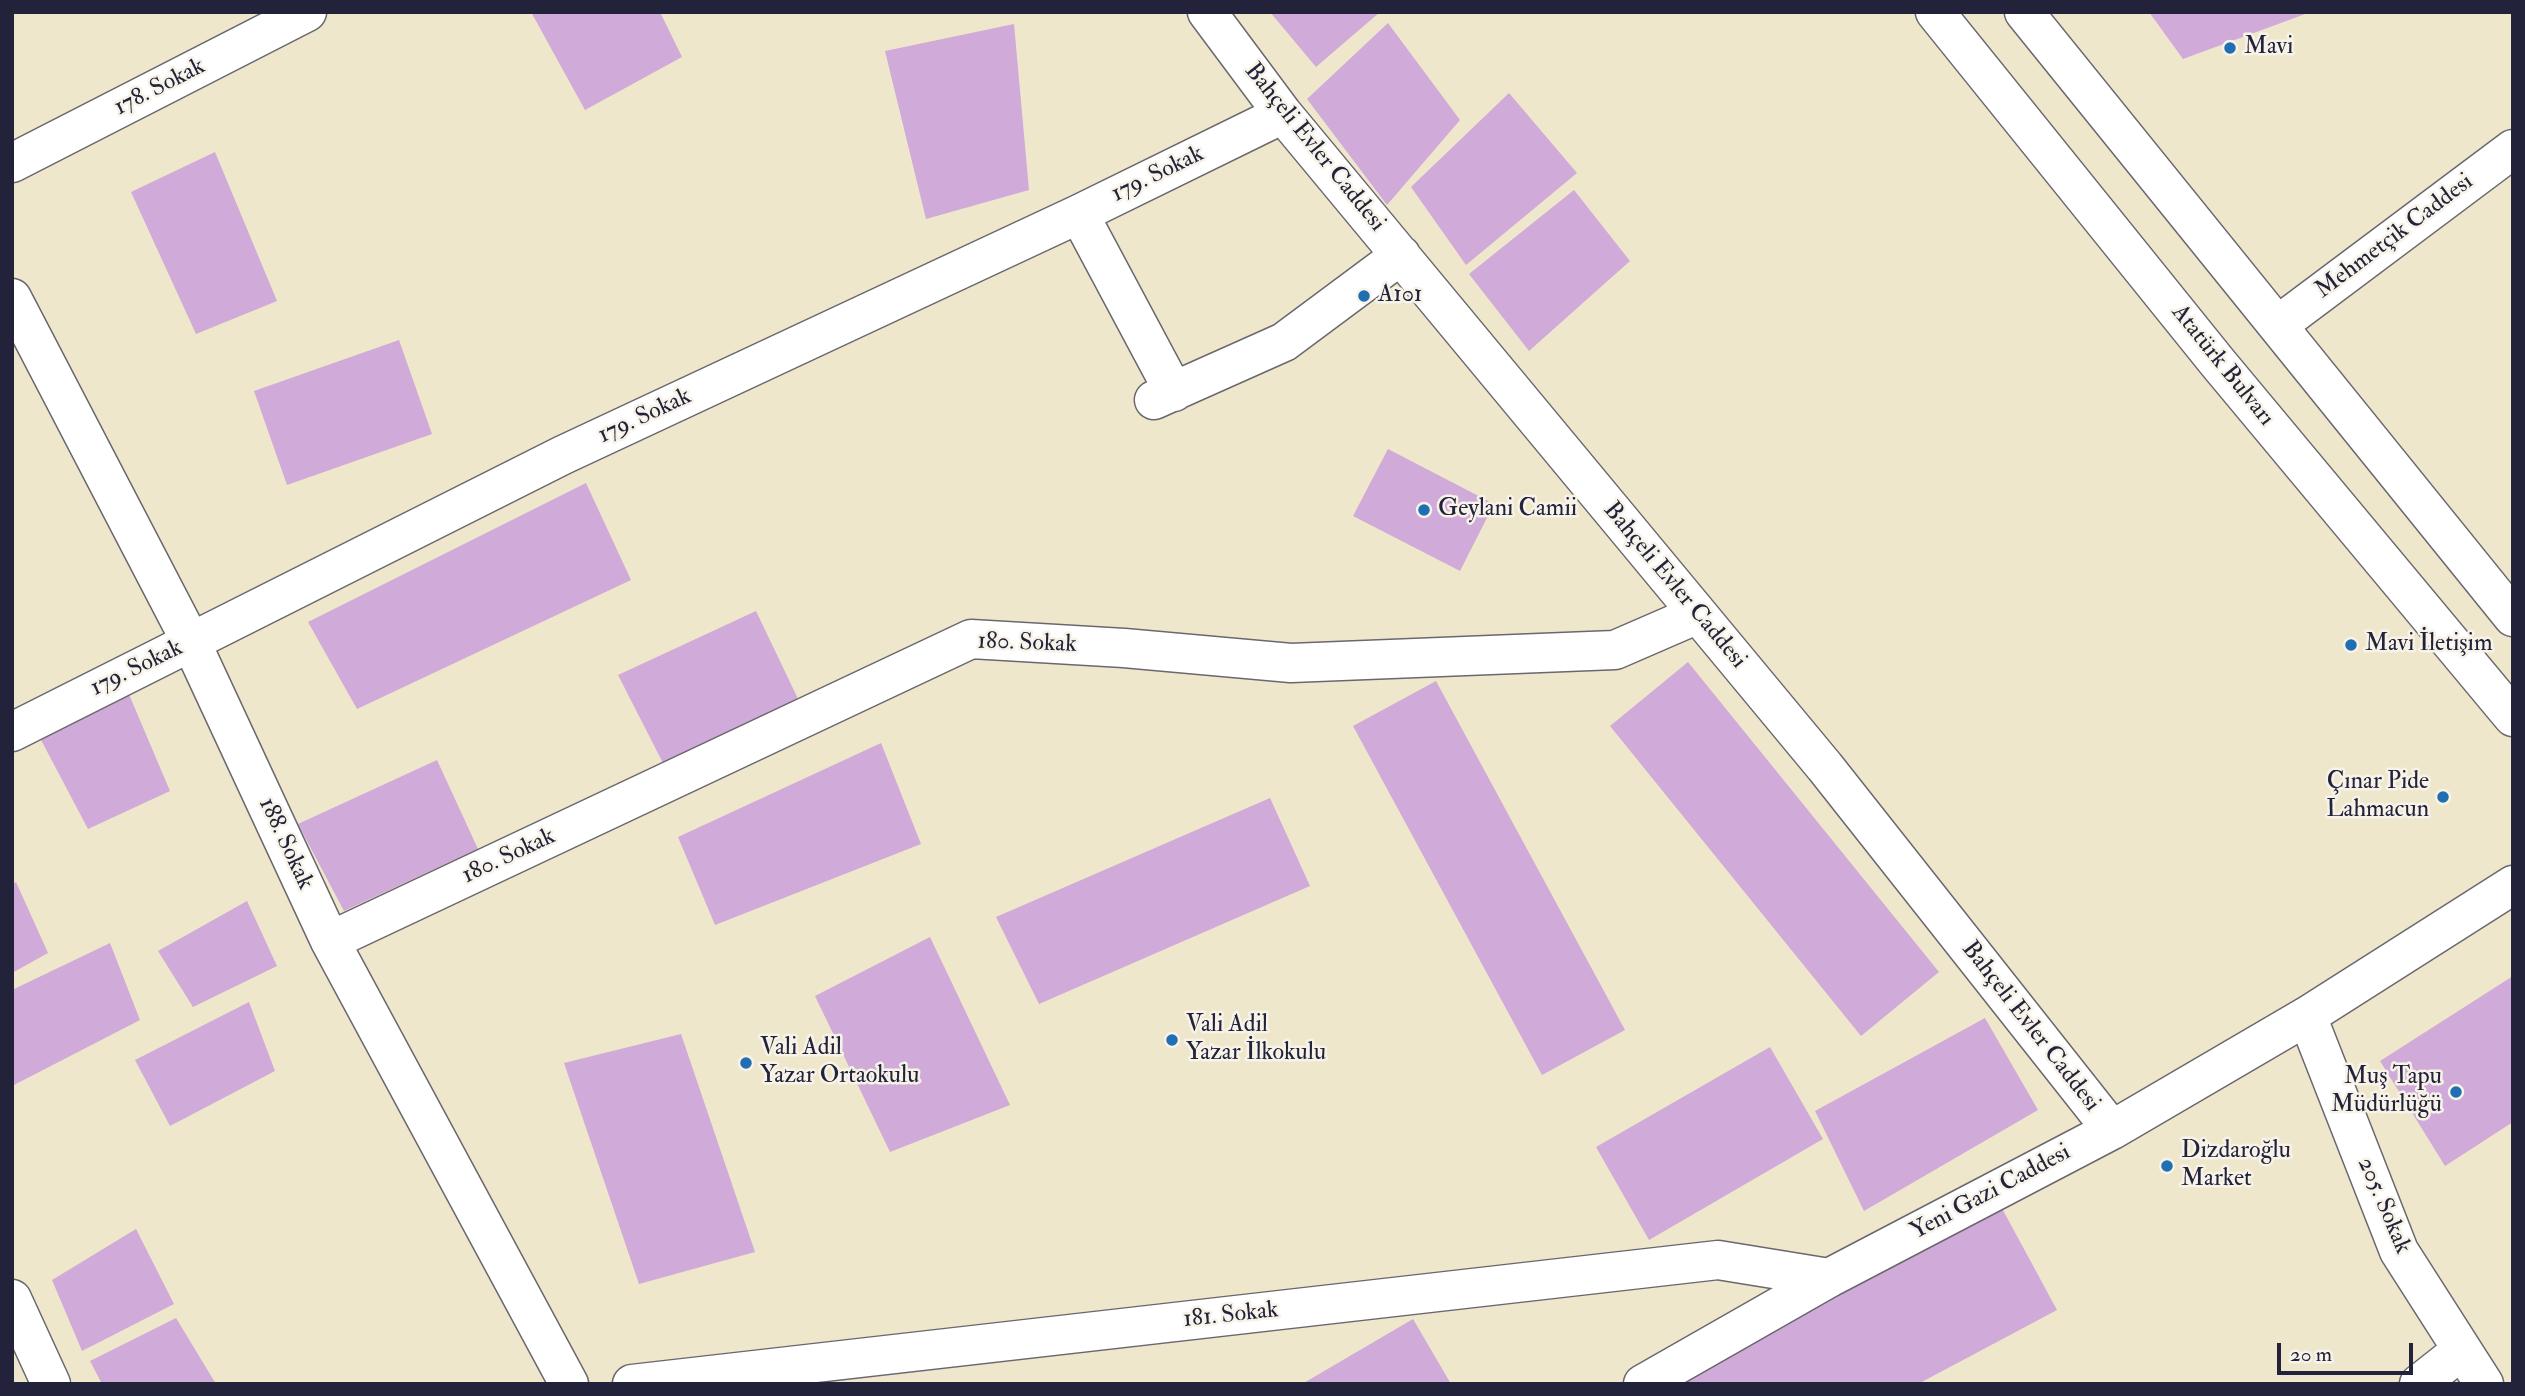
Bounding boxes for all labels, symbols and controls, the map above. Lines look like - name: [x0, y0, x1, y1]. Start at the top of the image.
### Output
- place label: Mavi: [2244, 34, 2293, 62]
- marker: Mavi: [2222, 40, 2238, 56]
- street label: 178. Sokak: [110, 53, 210, 123]
- street label: Bahçeli Evler Caddesi: [1237, 58, 1391, 238]
- street label: 179. Sokak: [1107, 140, 1209, 210]
- street label: Mehmetçik Caddesi: [2310, 168, 2480, 306]
- place label: A101: [1378, 282, 1422, 310]
- marker: A101: [1356, 288, 1372, 304]
- street label: Atatürk Bulvarı: [2164, 299, 2280, 433]
- street label: 179. Sokak: [594, 383, 696, 451]
- place label: Geylani Camii: [1438, 496, 1577, 524]
- street label: Bahçeli Evler Caddesi: [1596, 497, 1752, 675]
- marker: Geylani Camii: [1416, 502, 1432, 518]
- street label: 180. Sokak: [977, 628, 1077, 660]
- place label: Mavi İletişim: [2365, 631, 2493, 659]
- street label: 179. Sokak: [86, 634, 188, 704]
- marker: Mavi İletişim: [2343, 637, 2359, 653]
- place label: Çınar Pide Lahmacun: [2326, 769, 2429, 825]
- marker: Çınar Pide Lahmacun: [2435, 789, 2451, 805]
- street label: 188. Sokak: [251, 793, 319, 895]
- street label: 180. Sokak: [458, 823, 560, 891]
- street label: Bahçeli Evler Caddesi: [1955, 936, 2105, 1118]
- place label: Vali Adil Yazar İlkokulu: [1186, 1012, 1326, 1068]
- marker: Vali Adil Yazar İlkokulu: [1164, 1032, 1180, 1048]
- place label: Vali Adil Yazar Ortaokulu: [760, 1035, 919, 1091]
- marker: Vali Adil Yazar Ortaokulu: [738, 1055, 754, 1071]
- place label: Muş Tapu Müdürlüğü: [2331, 1064, 2442, 1120]
- marker: Muş Tapu Müdürlüğü: [2448, 1084, 2464, 1100]
- place label: Dizdaroğlu Market: [2181, 1138, 2291, 1194]
- street label: Yeni Gazi Caddesi: [1906, 1139, 2076, 1247]
- street label: 205. Sokak: [2350, 1154, 2416, 1258]
- marker: Dizdaroğlu Market: [2159, 1158, 2175, 1174]
- street label: 181. Sokak: [1182, 1297, 1280, 1335]
- scale bar: [2280, 1330, 2416, 1374]
- text: 20 m: [2290, 1341, 2332, 1368]

